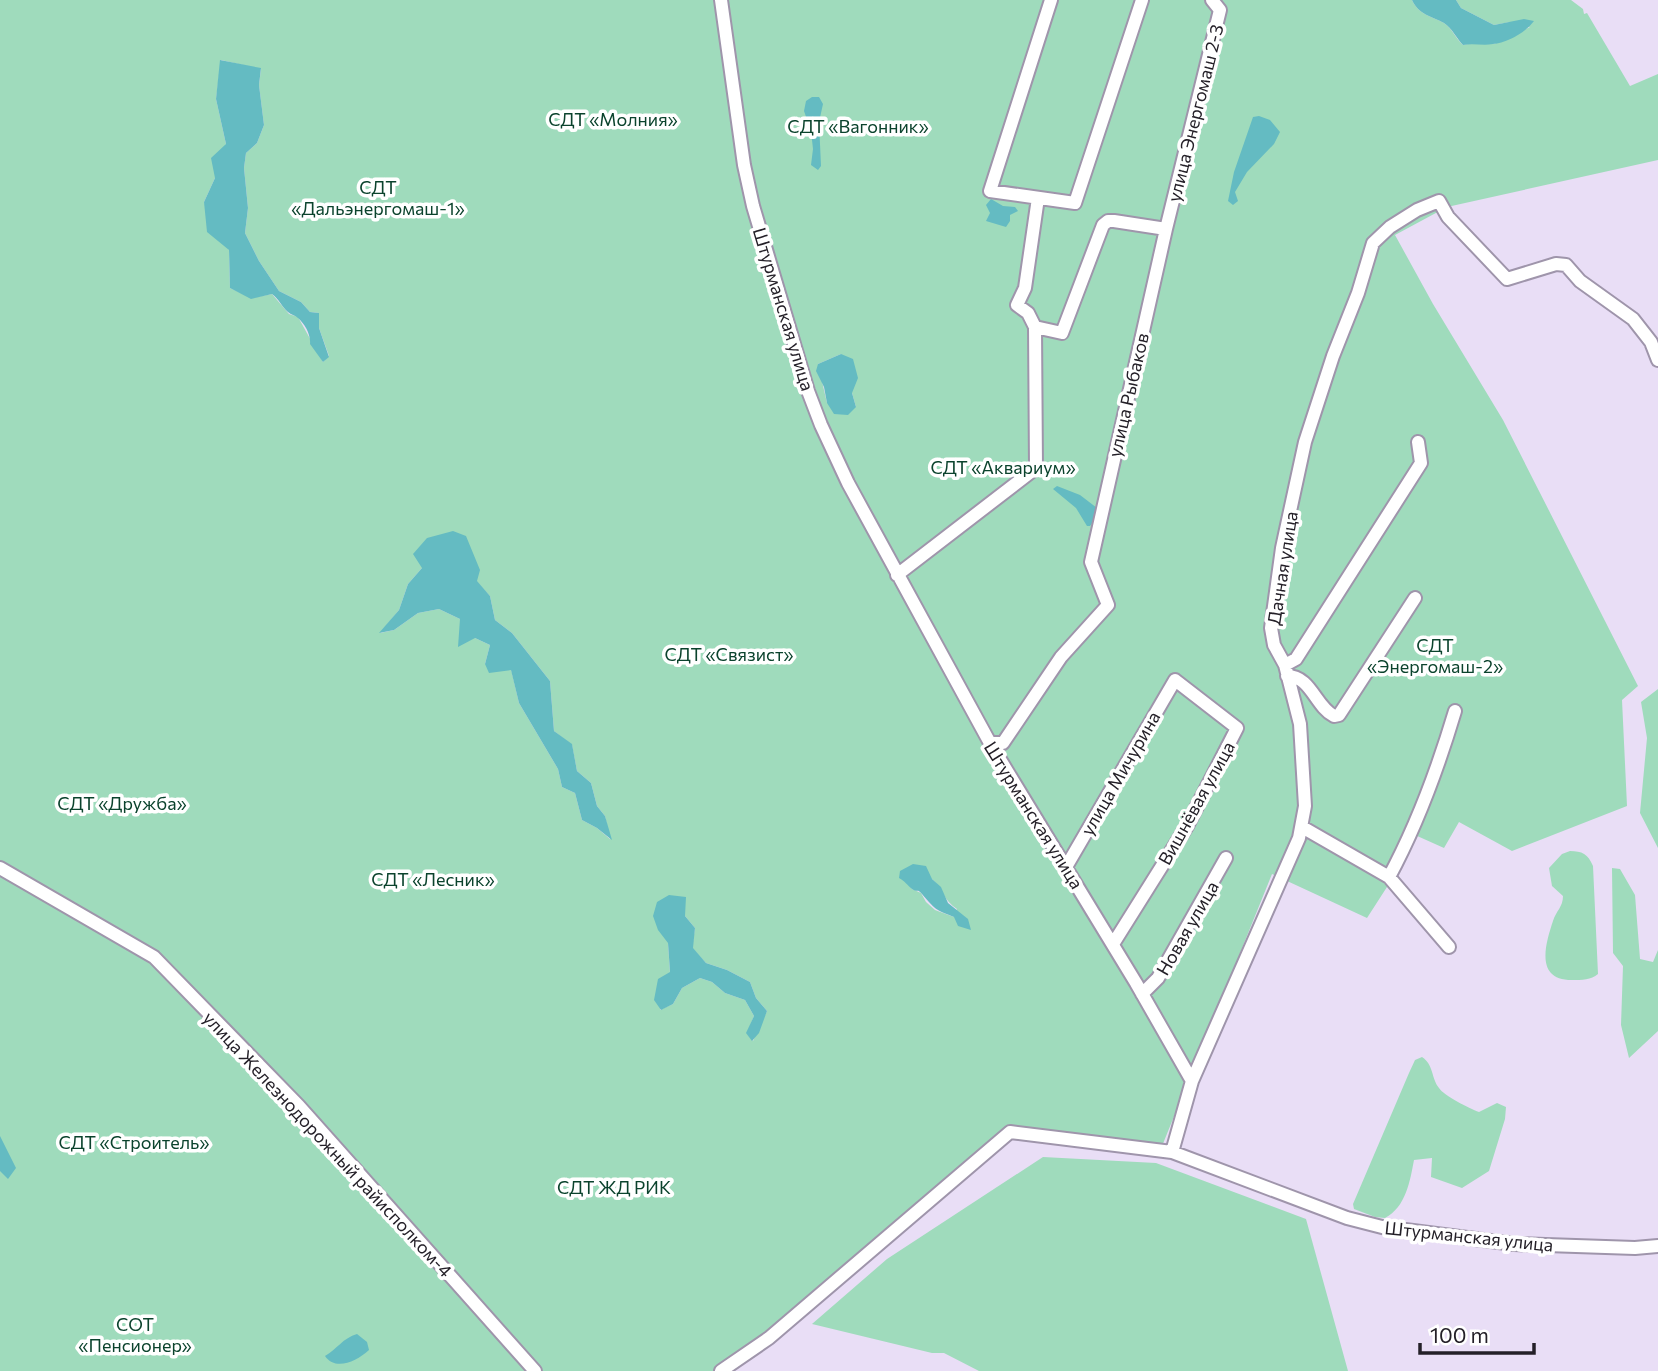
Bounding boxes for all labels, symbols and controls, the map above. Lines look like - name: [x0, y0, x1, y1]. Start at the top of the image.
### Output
- street label: улица Энергомаш 2-3: [1162, 22, 1228, 204]
- park label: СДТ «Молния»: [548, 108, 678, 130]
- park label: СДТ «Вагонник»: [787, 115, 929, 137]
- park label: СДТ «Дальэнергомаш-1»: [291, 176, 465, 219]
- street label: Штурманская улица: [749, 225, 819, 393]
- street label: улица Рыбаков: [1103, 331, 1153, 459]
- park label: СДТ «Аквариум»: [930, 456, 1076, 478]
- street label: Дачная улица: [1262, 510, 1302, 626]
- park label: СДТ «Энергомаш-2»: [1367, 634, 1503, 677]
- park label: СДТ «Связист»: [664, 643, 794, 665]
- street label: улица Мичурина: [1076, 707, 1164, 839]
- street label: Штурманская улица: [980, 737, 1088, 893]
- street label: Вишнёвая улица: [1153, 737, 1239, 869]
- park label: СДТ «Дружба»: [57, 792, 187, 814]
- park label: СДТ «Лесник»: [371, 868, 495, 890]
- street label: Новая улица: [1151, 877, 1223, 979]
- street label: улица Железнодорожный райисполком-4: [199, 1007, 457, 1281]
- park label: СДТ «Строитель»: [58, 1131, 210, 1153]
- park label: СДТ ЖД РИК: [557, 1176, 671, 1198]
- street label: Штурманская улица: [1384, 1216, 1554, 1256]
- scale bar: [1420, 1312, 1534, 1356]
- park label: СОТ «Пенсионер»: [78, 1313, 192, 1356]
- text: 100 m: [1430, 1322, 1489, 1347]

